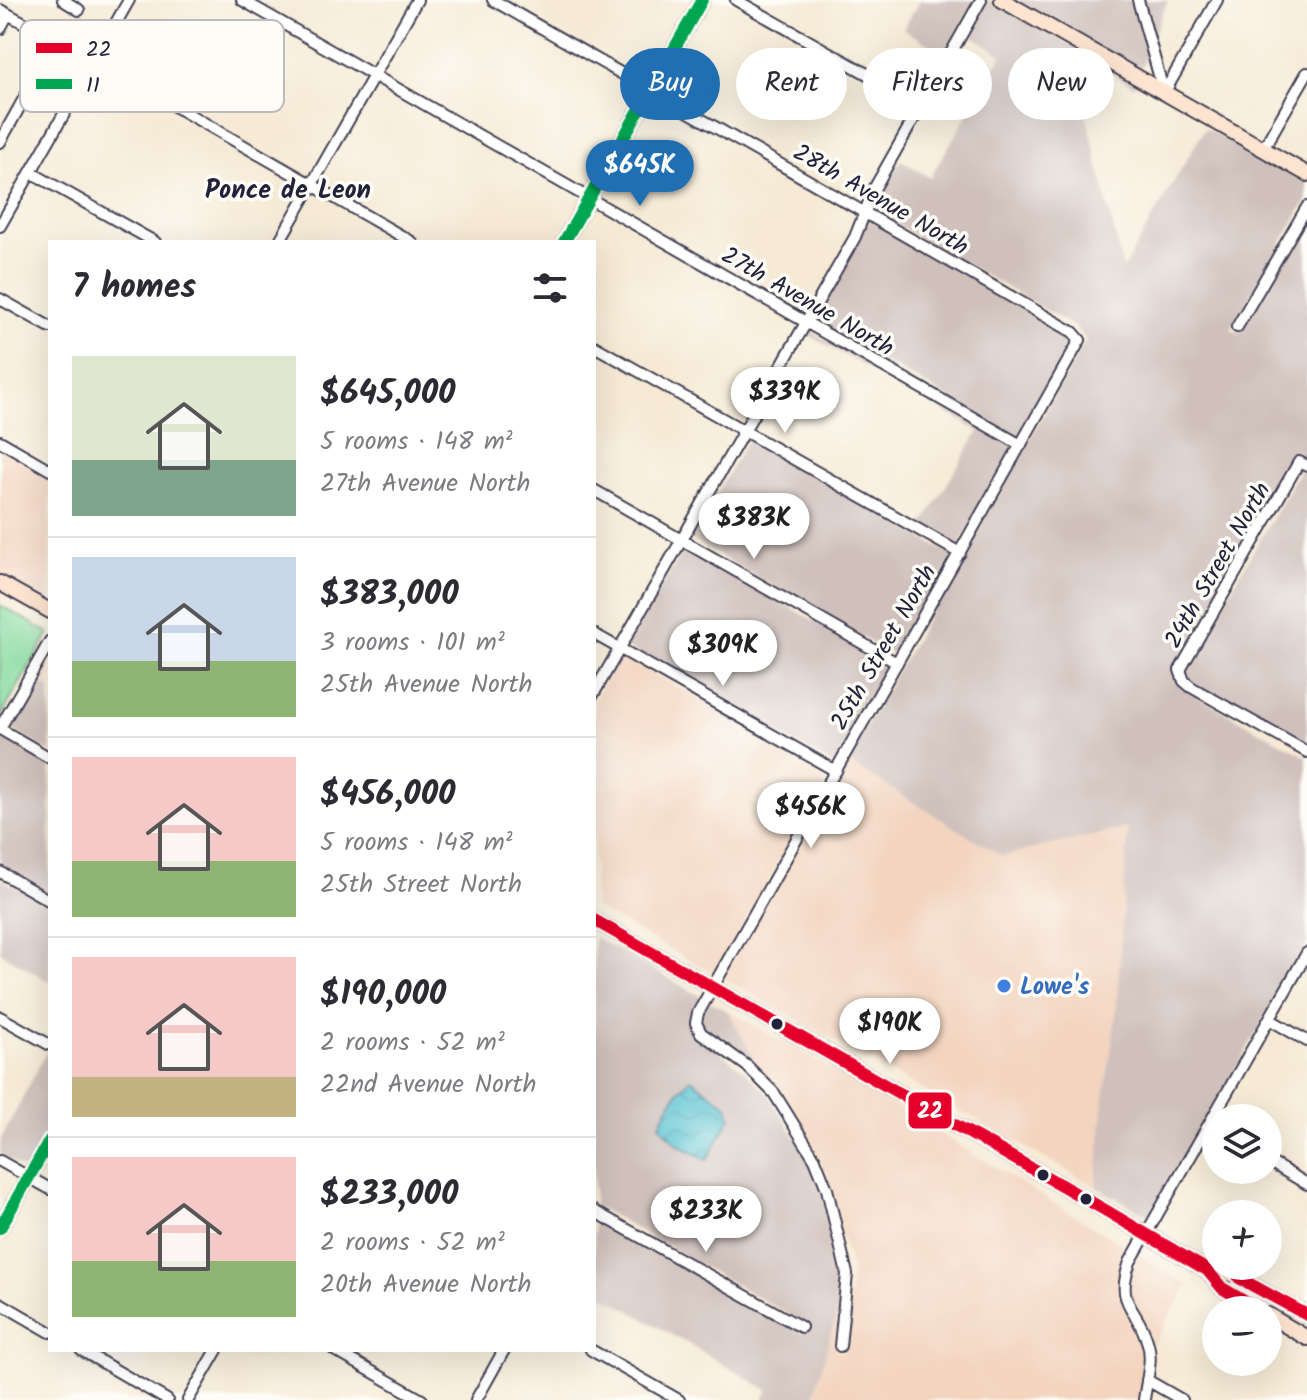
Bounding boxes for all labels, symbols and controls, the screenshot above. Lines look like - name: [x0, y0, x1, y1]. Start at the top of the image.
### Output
- legend: [20, 20, 284, 112]
- text: 22: [86, 33, 112, 68]
- chip: Buy: [620, 48, 720, 120]
- chip: Rent: [736, 48, 847, 120]
- chip: Filters: [863, 48, 992, 120]
- chip: New: [1008, 48, 1114, 120]
- text: 11: [86, 69, 100, 104]
- street label: 28th Avenue North: [785, 134, 976, 267]
- pin: $645K: [584, 140, 696, 208]
- text: $645K: [604, 145, 676, 187]
- district label: Ponce de Leon: [205, 170, 371, 212]
- street label: 27th Avenue North: [713, 237, 901, 368]
- text: 7 homes: [72, 261, 196, 315]
- icon: filters: [528, 266, 572, 310]
- text: $645,000: [320, 367, 456, 421]
- pin: $339K: [729, 367, 841, 435]
- text: $339K: [749, 372, 821, 414]
- icon: home: [136, 388, 232, 484]
- text: 5 rooms · 148 m²: [320, 421, 513, 463]
- text: 27th Avenue North: [320, 463, 530, 505]
- street label: 24th Street North: [1155, 475, 1282, 656]
- pin: $383K: [698, 493, 810, 561]
- text: $383K: [717, 498, 791, 540]
- street label: 25th Street North: [821, 557, 948, 738]
- text: $383,000: [320, 568, 459, 622]
- icon: home: [136, 589, 232, 685]
- pin: $309K: [667, 620, 779, 688]
- text: 3 rooms · 101 m²: [320, 622, 505, 664]
- text: $309K: [687, 625, 759, 667]
- text: 25th Avenue North: [320, 664, 532, 706]
- text: $456,000: [320, 768, 456, 822]
- pin: $456K: [755, 782, 867, 850]
- text: $456K: [775, 787, 847, 829]
- icon: home: [136, 789, 232, 885]
- text: 5 rooms · 148 m²: [320, 822, 513, 864]
- text: 25th Street North: [320, 864, 522, 906]
- text: $190,000: [320, 968, 446, 1022]
- place label: Lowe's: [1020, 968, 1089, 1007]
- marker: Lowe's: [995, 977, 1013, 995]
- icon: home: [136, 989, 232, 1085]
- pin: $190K: [834, 998, 946, 1066]
- text: $190K: [857, 1003, 923, 1045]
- unlabelled marker: [769, 1016, 785, 1032]
- text: 2 rooms · 52 m²: [320, 1022, 505, 1064]
- text: 22nd Avenue North: [320, 1064, 536, 1106]
- line badge: 22: [907, 1091, 953, 1130]
- text: 22: [917, 1095, 943, 1130]
- map controls: [1202, 1104, 1282, 1376]
- button: layers: [1202, 1104, 1282, 1184]
- unlabelled marker: [1035, 1167, 1051, 1183]
- text: $233,000: [320, 1168, 458, 1222]
- pin: $233K: [650, 1186, 762, 1254]
- icon: home: [136, 1189, 232, 1285]
- text: $233K: [669, 1191, 743, 1233]
- unlabelled marker: [1078, 1191, 1094, 1207]
- button: +: [1202, 1200, 1282, 1280]
- text: 2 rooms · 52 m²: [320, 1222, 505, 1264]
- text: 20th Avenue North: [320, 1264, 531, 1306]
- button: −: [1202, 1296, 1282, 1376]

